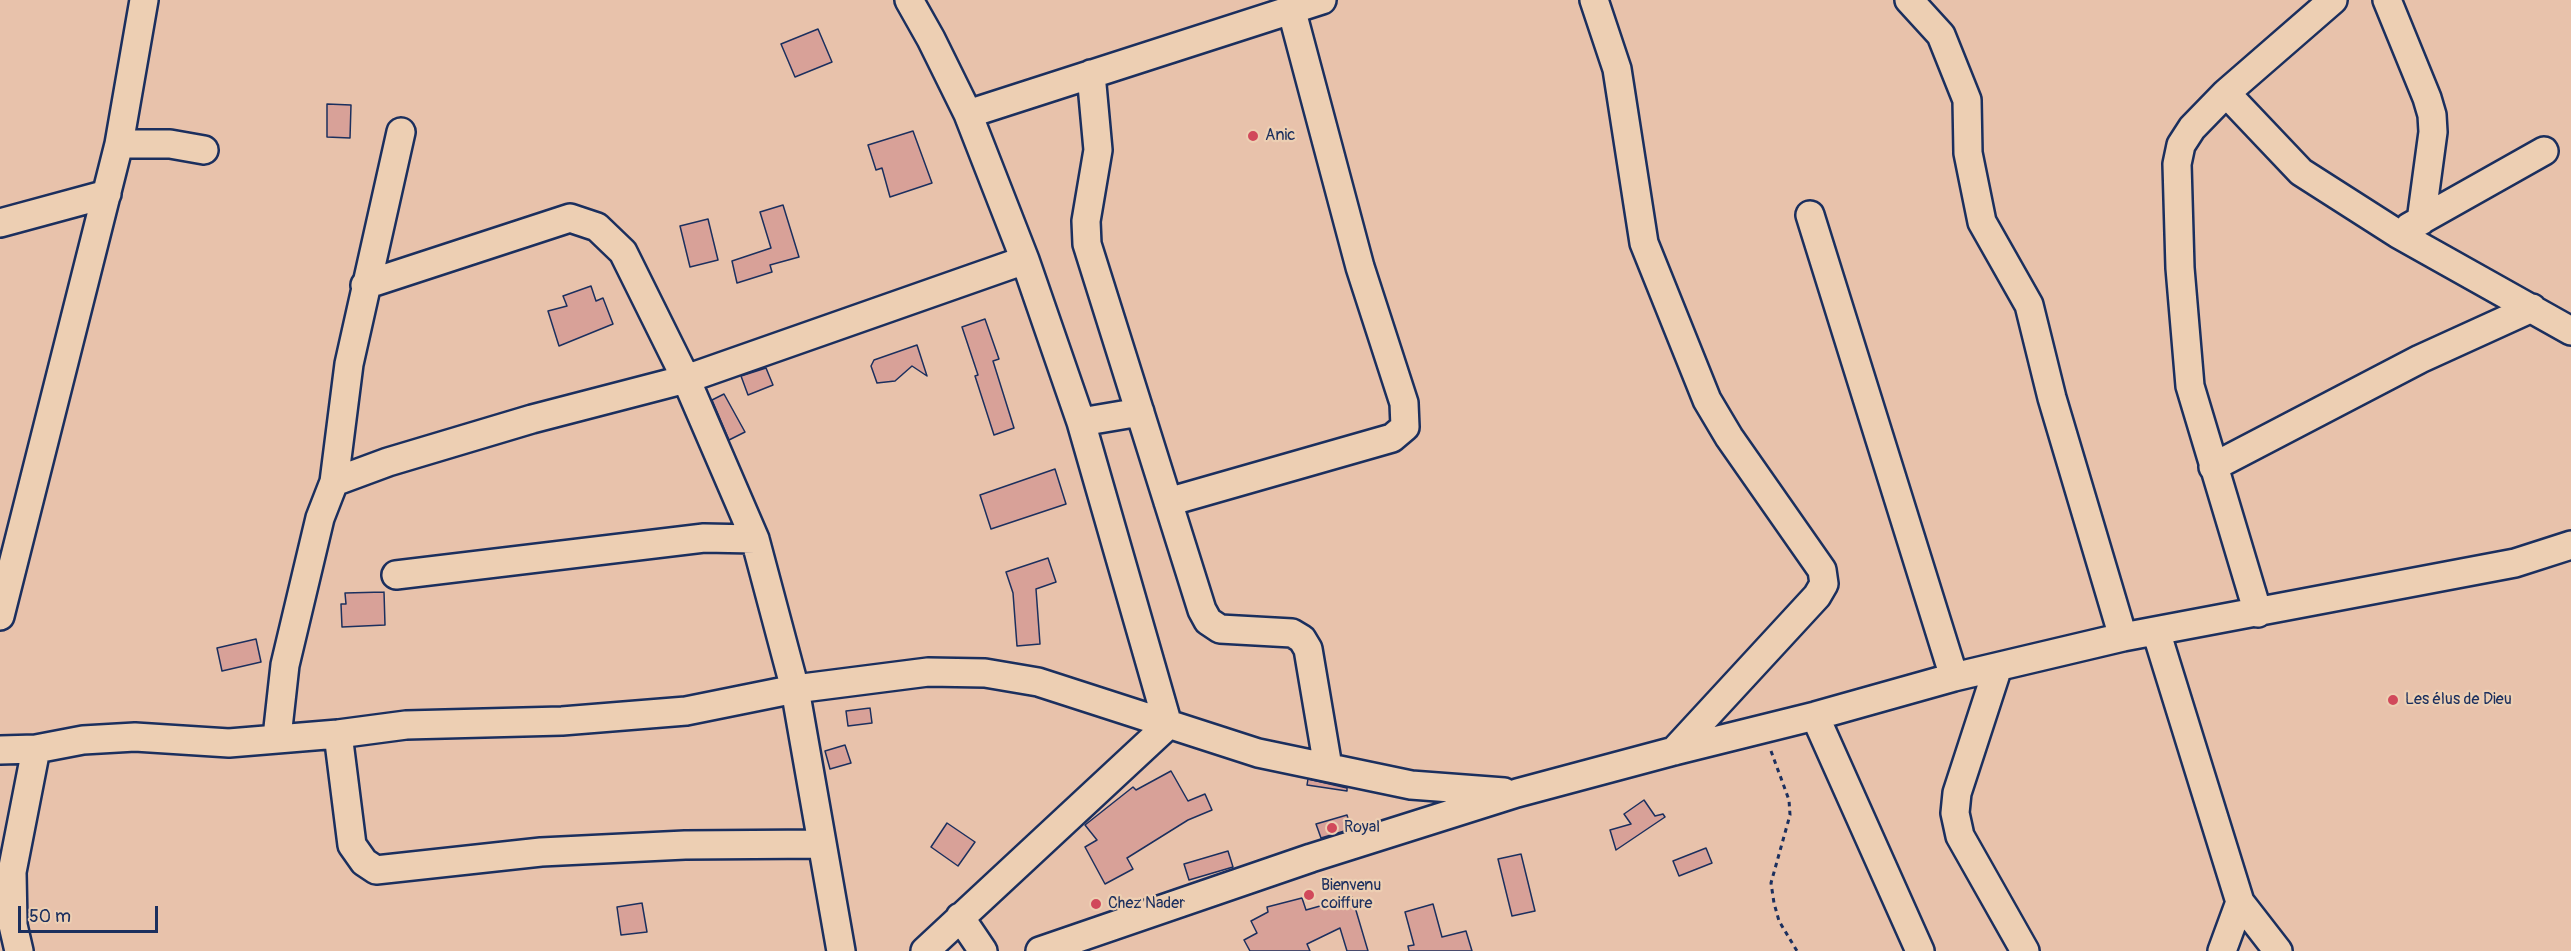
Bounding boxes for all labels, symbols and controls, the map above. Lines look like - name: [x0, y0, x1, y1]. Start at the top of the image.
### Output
- place label: Anic: [1265, 126, 1295, 146]
- marker: Anic: [1246, 129, 1260, 143]
- place label: Les élus de Dieu: [2405, 690, 2512, 710]
- marker: Les élus de Dieu: [2386, 693, 2400, 707]
- place label: Royal: [1344, 818, 1380, 838]
- marker: Royal: [1325, 821, 1339, 835]
- place label: Bienvenu coiffure: [1321, 876, 1381, 914]
- marker: Bienvenu coiffure: [1302, 888, 1316, 902]
- scale bar: [21, 894, 160, 932]
- place label: Chez Nader: [1108, 894, 1185, 914]
- marker: Chez Nader: [1089, 897, 1103, 911]
- text: 50 m: [29, 905, 71, 928]

